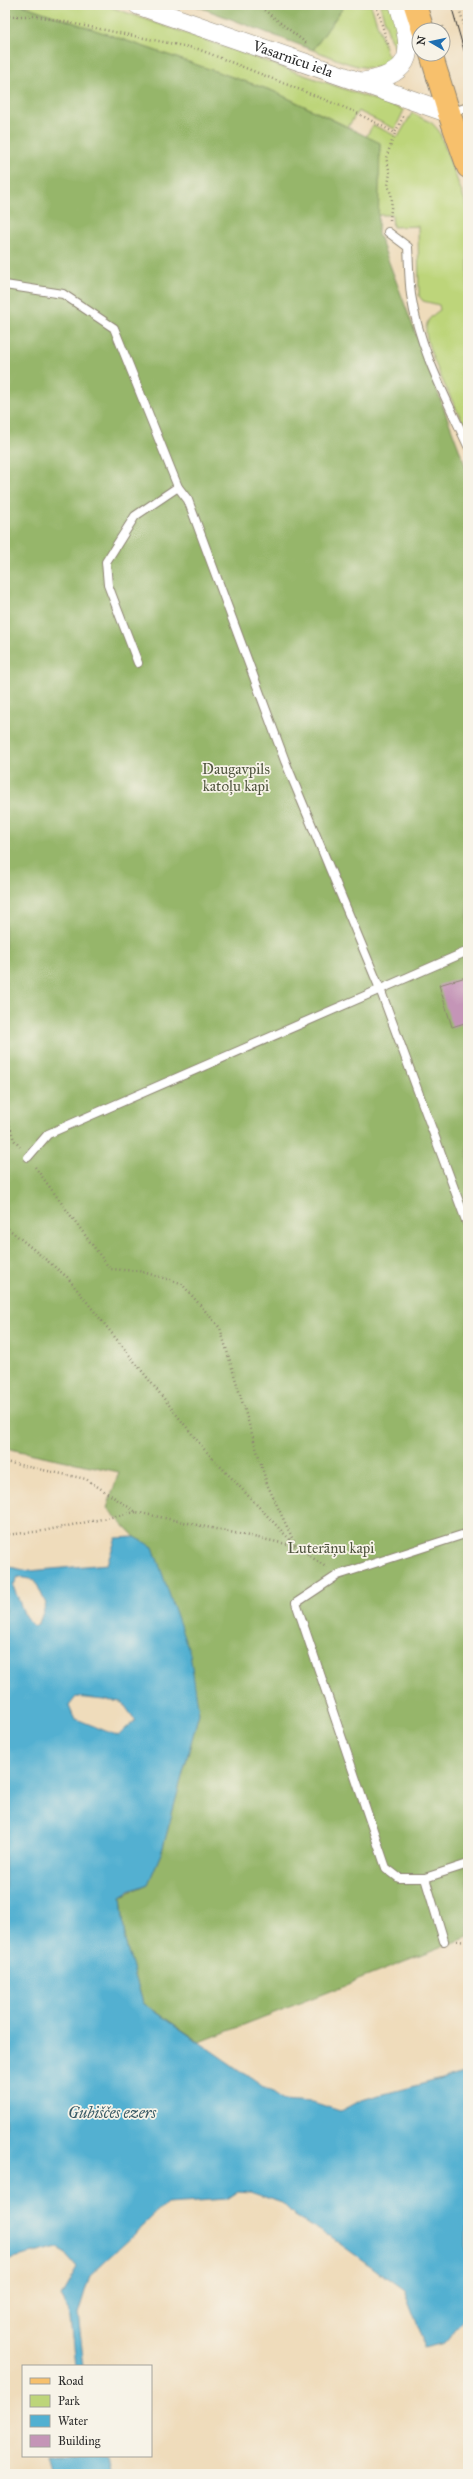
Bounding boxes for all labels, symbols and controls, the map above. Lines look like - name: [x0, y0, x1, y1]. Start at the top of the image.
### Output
- north arrow: [411, 22, 451, 62]
- text: N: [414, 34, 429, 46]
- street label: Vasarnīcu iela: [250, 36, 336, 81]
- park label: Daugavpils katoļu kapi: [202, 760, 270, 795]
- park label: Luterāņu kapi: [288, 1539, 374, 1557]
- water label: Gubiščes ezers: [68, 2103, 156, 2122]
- legend: [22, 2365, 152, 2457]
- text: Road: [58, 2374, 84, 2388]
- text: Park: [58, 2394, 80, 2408]
- text: Water: [58, 2414, 88, 2428]
- text: Building: [58, 2434, 101, 2449]

